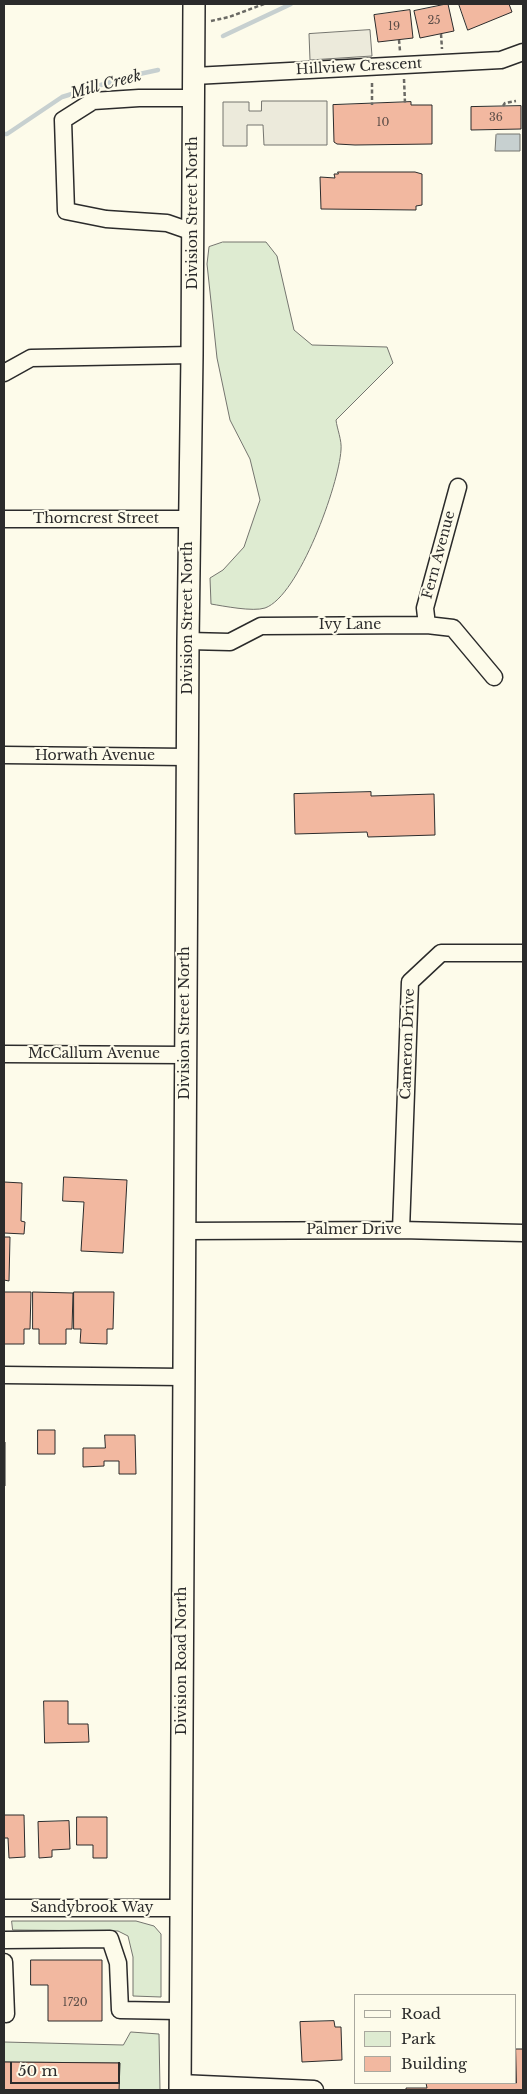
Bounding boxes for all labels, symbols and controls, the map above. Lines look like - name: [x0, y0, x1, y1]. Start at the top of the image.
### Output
- house number: 25: [427, 14, 441, 28]
- house number: 19: [388, 20, 400, 34]
- street label: Hillview Crescent: [295, 55, 423, 79]
- water label: Mill Creek: [69, 67, 143, 103]
- house number: 36: [489, 111, 503, 125]
- house number: 10: [377, 116, 389, 130]
- street label: Division Street North: [185, 136, 201, 290]
- street label: Fern Avenue: [419, 509, 459, 601]
- street label: Thorncrest Street: [33, 511, 159, 527]
- street label: Division Street North: [180, 541, 196, 695]
- street label: Ivy Lane: [319, 617, 381, 633]
- street label: Horwath Avenue: [35, 748, 155, 764]
- street label: Division Street North: [177, 946, 193, 1100]
- street label: Cameron Drive: [398, 988, 418, 1100]
- street label: McCallum Avenue: [28, 1046, 160, 1062]
- street label: Palmer Drive: [306, 1222, 402, 1238]
- street label: Division Road North: [174, 1587, 190, 1735]
- street label: Sandybrook Way: [30, 1900, 154, 1916]
- legend: [354, 1994, 517, 2084]
- house number: 1720: [62, 1996, 88, 2010]
- text: Road: [401, 2004, 441, 2023]
- text: Park: [401, 2029, 436, 2048]
- scale bar: [12, 2052, 122, 2084]
- text: Building: [401, 2054, 467, 2073]
- text: 50 m: [18, 2061, 58, 2080]

